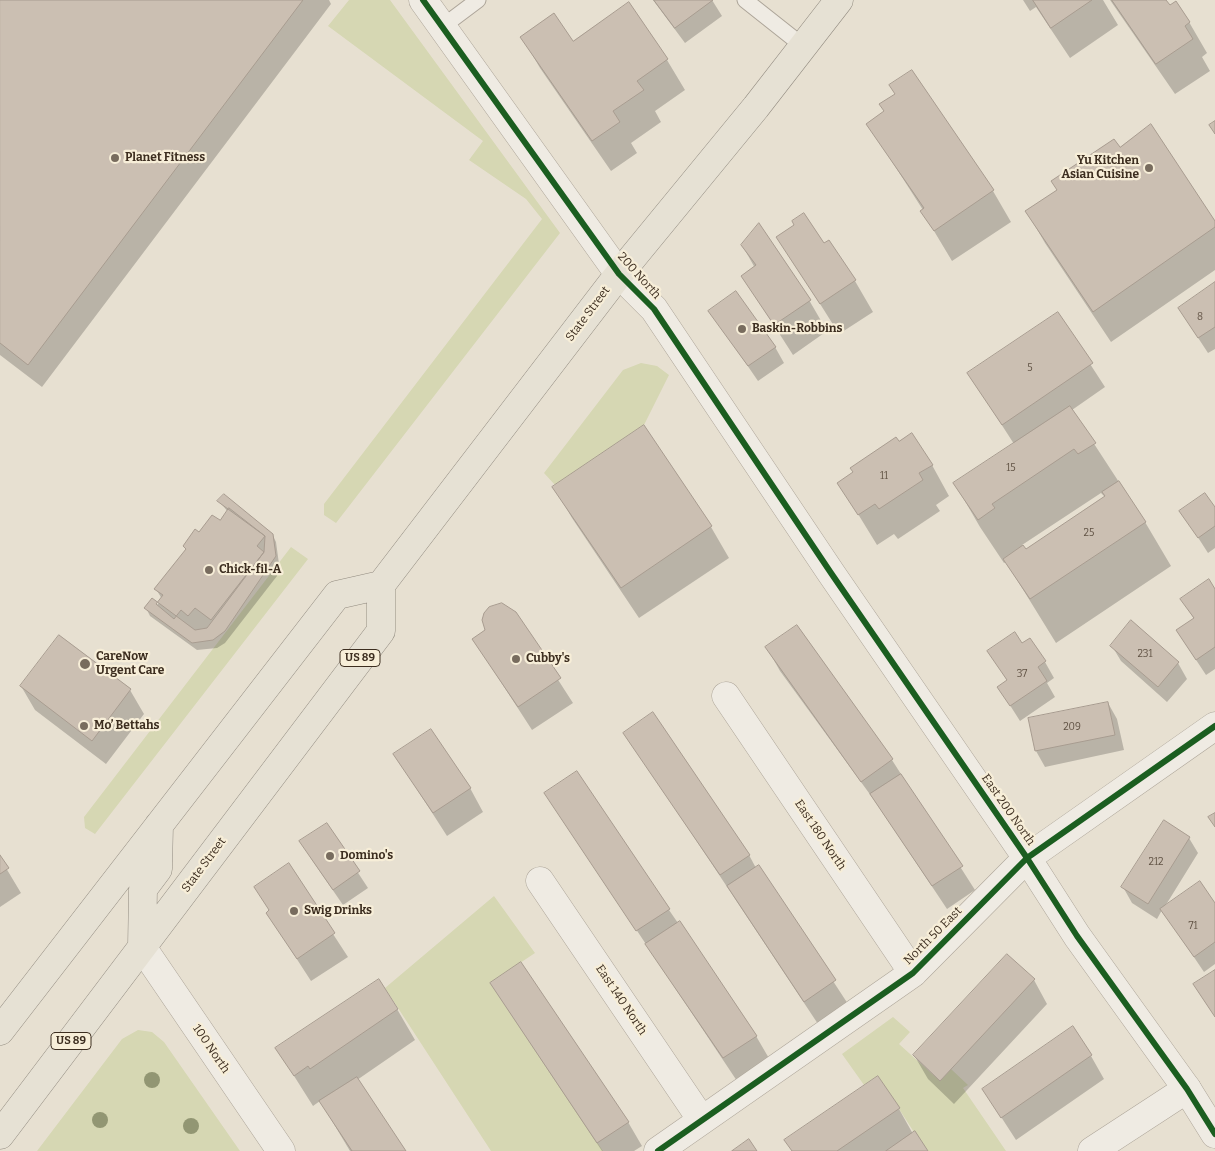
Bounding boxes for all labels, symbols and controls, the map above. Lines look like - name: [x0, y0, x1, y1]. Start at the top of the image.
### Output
- place label: Planet Fitness: [125, 151, 205, 165]
- marker: Planet Fitness: [109, 152, 121, 164]
- place label: Yu Kitchen Asian Cuisine: [1061, 154, 1139, 182]
- marker: Yu Kitchen Asian Cuisine: [1143, 162, 1155, 174]
- street label: 200 North: [614, 250, 664, 302]
- street label: State Street: [563, 284, 613, 344]
- house number: 8: [1197, 311, 1203, 323]
- place label: Baskin-Robbins: [752, 322, 842, 336]
- marker: Baskin-Robbins: [736, 323, 748, 335]
- house number: 5: [1027, 362, 1033, 374]
- house number: 15: [1006, 462, 1016, 474]
- house number: 11: [880, 470, 888, 482]
- house number: 25: [1084, 527, 1094, 539]
- place label: Chick-fil-A: [219, 563, 281, 577]
- marker: Chick-fil-A: [203, 564, 215, 576]
- house number: 231: [1137, 648, 1153, 660]
- place label: CareNow Urgent Care: [96, 650, 164, 678]
- road number: US 89: [340, 650, 380, 666]
- place label: Cubby's: [526, 652, 570, 666]
- marker: Cubby's: [510, 653, 522, 665]
- marker: CareNow Urgent Care: [78, 657, 92, 671]
- house number: 37: [1017, 668, 1027, 680]
- place label: Mo’ Bettahs: [94, 719, 160, 733]
- marker: Mo’ Bettahs: [78, 720, 90, 732]
- house number: 209: [1063, 721, 1081, 733]
- street label: East 200 North: [978, 772, 1038, 848]
- street label: East 180 North: [791, 797, 849, 873]
- street label: State Street: [179, 835, 229, 895]
- place label: Domino's: [340, 849, 393, 863]
- marker: Domino's: [324, 850, 336, 862]
- house number: 212: [1149, 856, 1163, 868]
- place label: Swig Drinks: [304, 904, 372, 918]
- street label: North 50 East: [901, 904, 965, 968]
- marker: Swig Drinks: [288, 905, 300, 917]
- house number: 71: [1188, 920, 1198, 932]
- street label: East 140 North: [592, 962, 650, 1038]
- street label: 100 North: [189, 1022, 233, 1076]
- road number: US 89: [51, 1032, 91, 1050]

